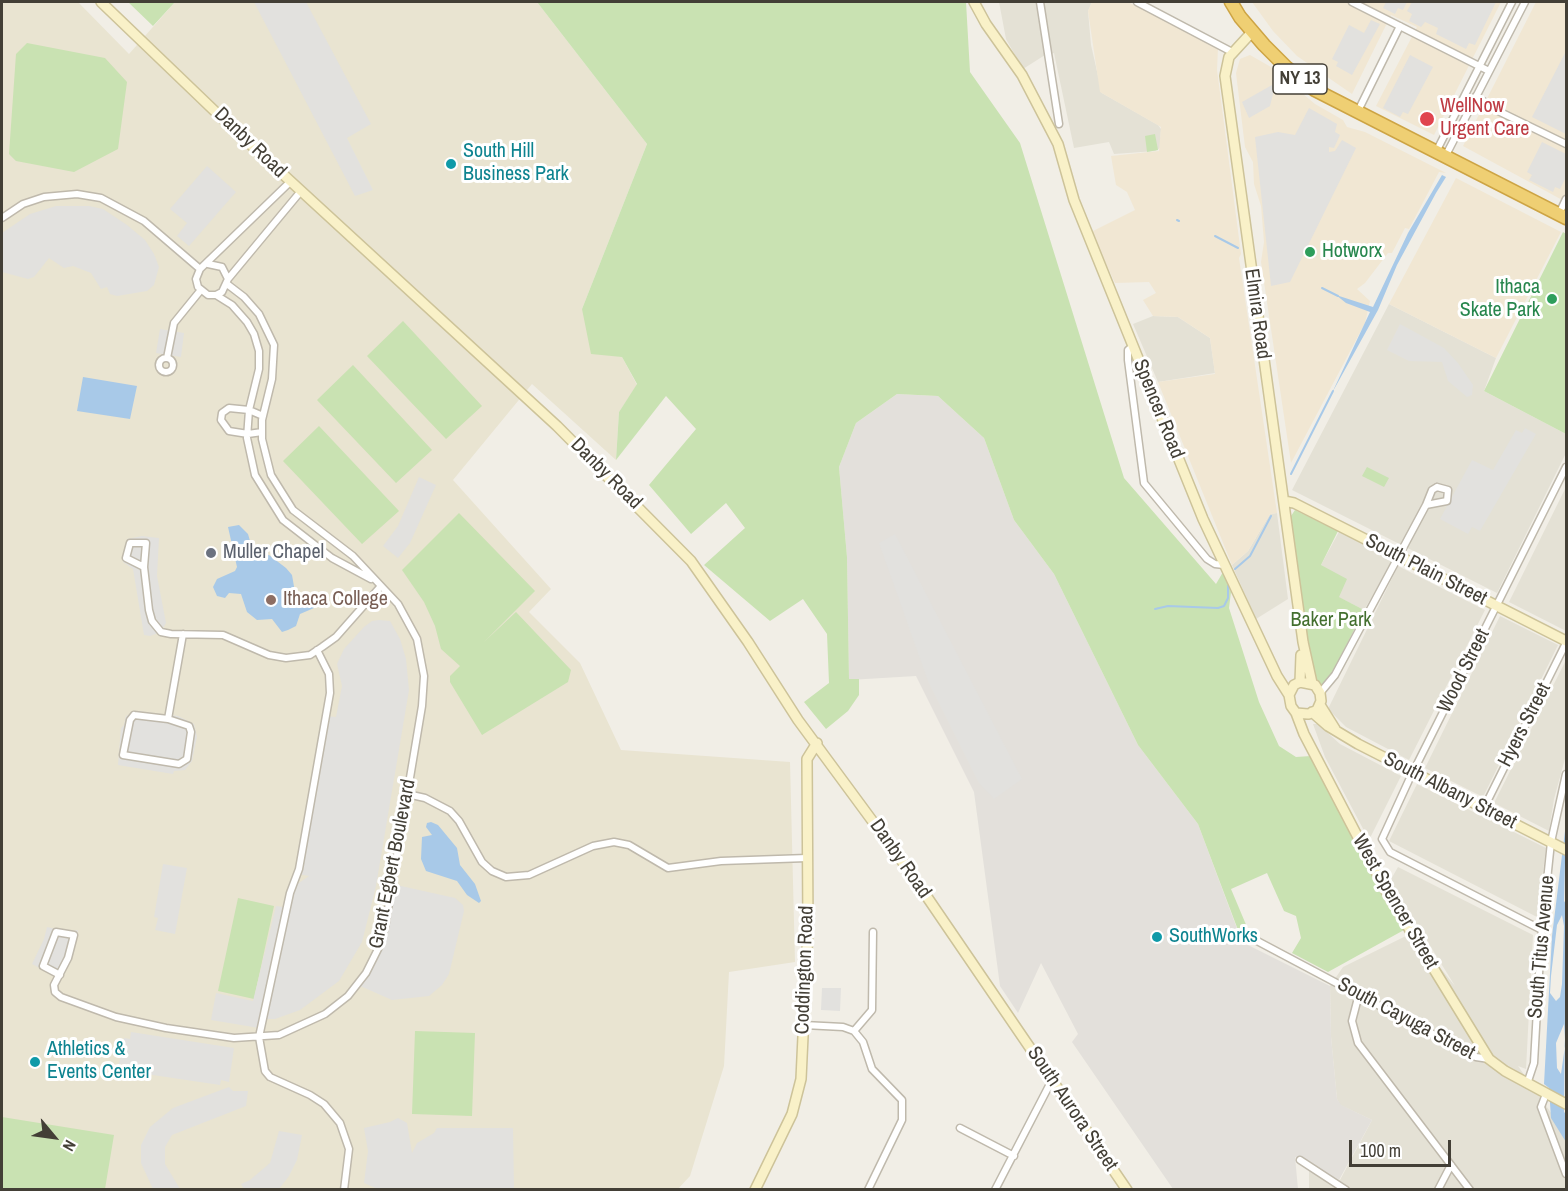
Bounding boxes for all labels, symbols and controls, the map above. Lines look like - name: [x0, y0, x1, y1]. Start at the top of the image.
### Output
- road number: NY 13: [1273, 64, 1327, 94]
- place label: WellNow Urgent Care: [1440, 95, 1529, 142]
- street label: Danby Road: [209, 103, 291, 183]
- marker: WellNow Urgent Care: [1418, 110, 1436, 128]
- place label: South Hill Business Park: [463, 140, 569, 187]
- marker: South Hill Business Park: [444, 157, 458, 171]
- place label: Hotworx: [1322, 240, 1382, 264]
- marker: Hotworx: [1303, 245, 1317, 259]
- street label: Elmira Road: [1239, 267, 1275, 361]
- place label: Ithaca Skate Park: [1460, 276, 1540, 323]
- marker: Ithaca Skate Park: [1545, 292, 1559, 306]
- street label: Spencer Road: [1127, 356, 1189, 462]
- street label: Danby Road: [565, 433, 647, 515]
- street label: South Plain Street: [1361, 529, 1491, 611]
- place label: Muller Chapel: [223, 541, 324, 565]
- marker: Muller Chapel: [204, 546, 218, 560]
- place label: Ithaca College: [283, 588, 388, 612]
- marker: Ithaca College: [264, 593, 278, 607]
- park label: Baker Park: [1290, 609, 1372, 633]
- street label: Wood Street: [1433, 625, 1495, 717]
- street label: Hyers Street: [1494, 679, 1556, 771]
- street label: South Albany Street: [1380, 747, 1520, 835]
- street label: Grant Egbert Boulevard: [365, 777, 421, 951]
- street label: Danby Road: [864, 815, 936, 903]
- street label: West Spencer Street: [1347, 831, 1443, 973]
- street label: South Titus Avenue: [1524, 875, 1560, 1019]
- street label: Coddington Road: [791, 905, 819, 1035]
- place label: SouthWorks: [1169, 925, 1258, 949]
- marker: SouthWorks: [1150, 930, 1164, 944]
- street label: South Cayuga Street: [1333, 973, 1479, 1065]
- place label: Athletics & Events Center: [47, 1038, 151, 1085]
- street label: South Aurora Street: [1022, 1042, 1122, 1176]
- marker: Athletics & Events Center: [28, 1055, 42, 1069]
- north arrow: [24, 1107, 84, 1167]
- scale bar: [1352, 1128, 1454, 1166]
- text: N: [58, 1136, 82, 1155]
- text: 100 m: [1360, 1138, 1401, 1163]

